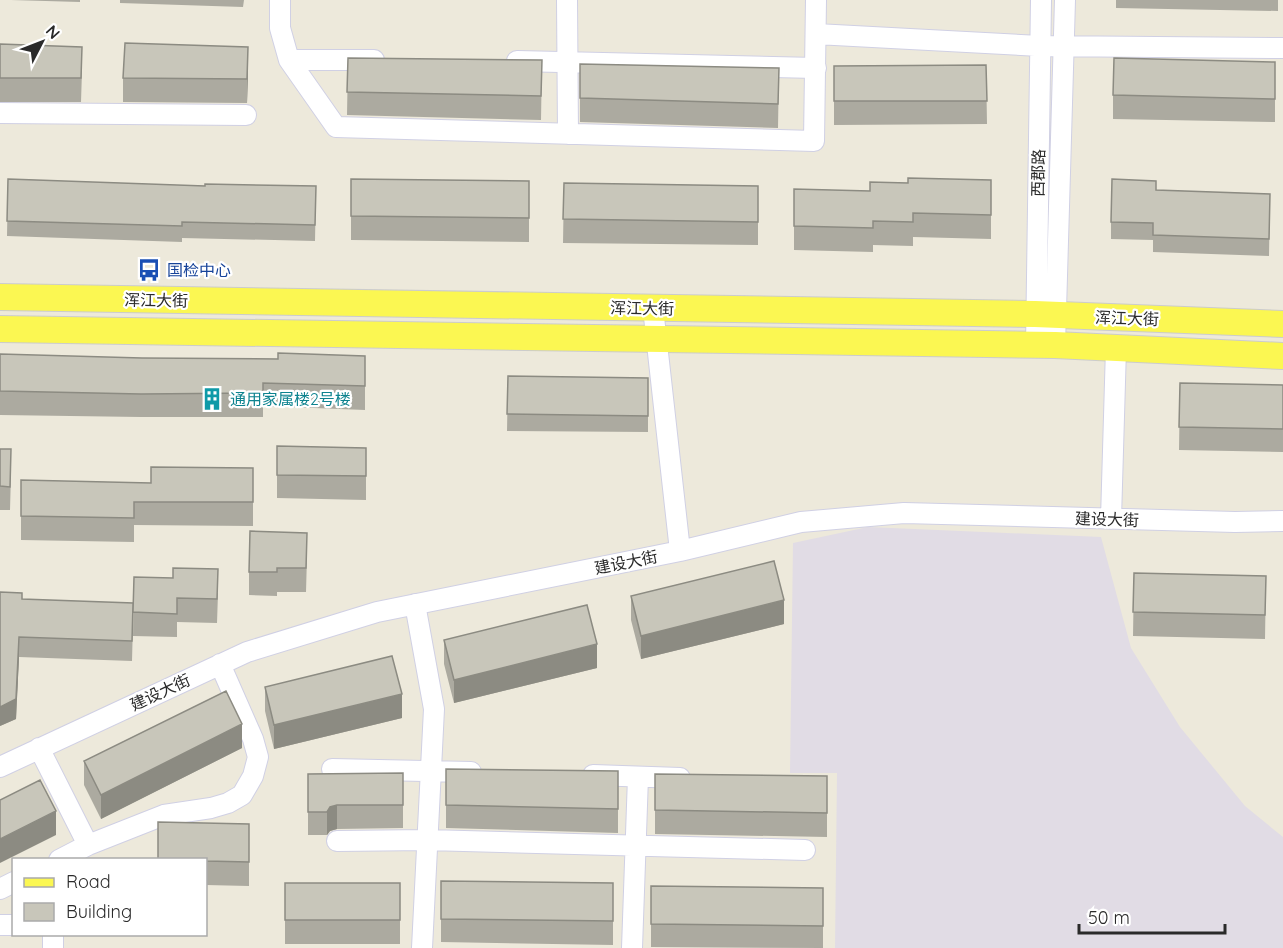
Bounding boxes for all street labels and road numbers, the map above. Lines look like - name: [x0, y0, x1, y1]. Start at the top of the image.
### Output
- street label: 西郡路: [1028, 149, 1048, 197]
- street label: 浑江大街: [124, 289, 188, 311]
- street label: 浑江大街: [610, 297, 674, 319]
- street label: 浑江大街: [1095, 307, 1159, 329]
- street label: 建设大街: [1075, 508, 1139, 530]
- street label: 建设大街: [593, 546, 659, 578]
- street label: 建设大街: [127, 669, 193, 715]

